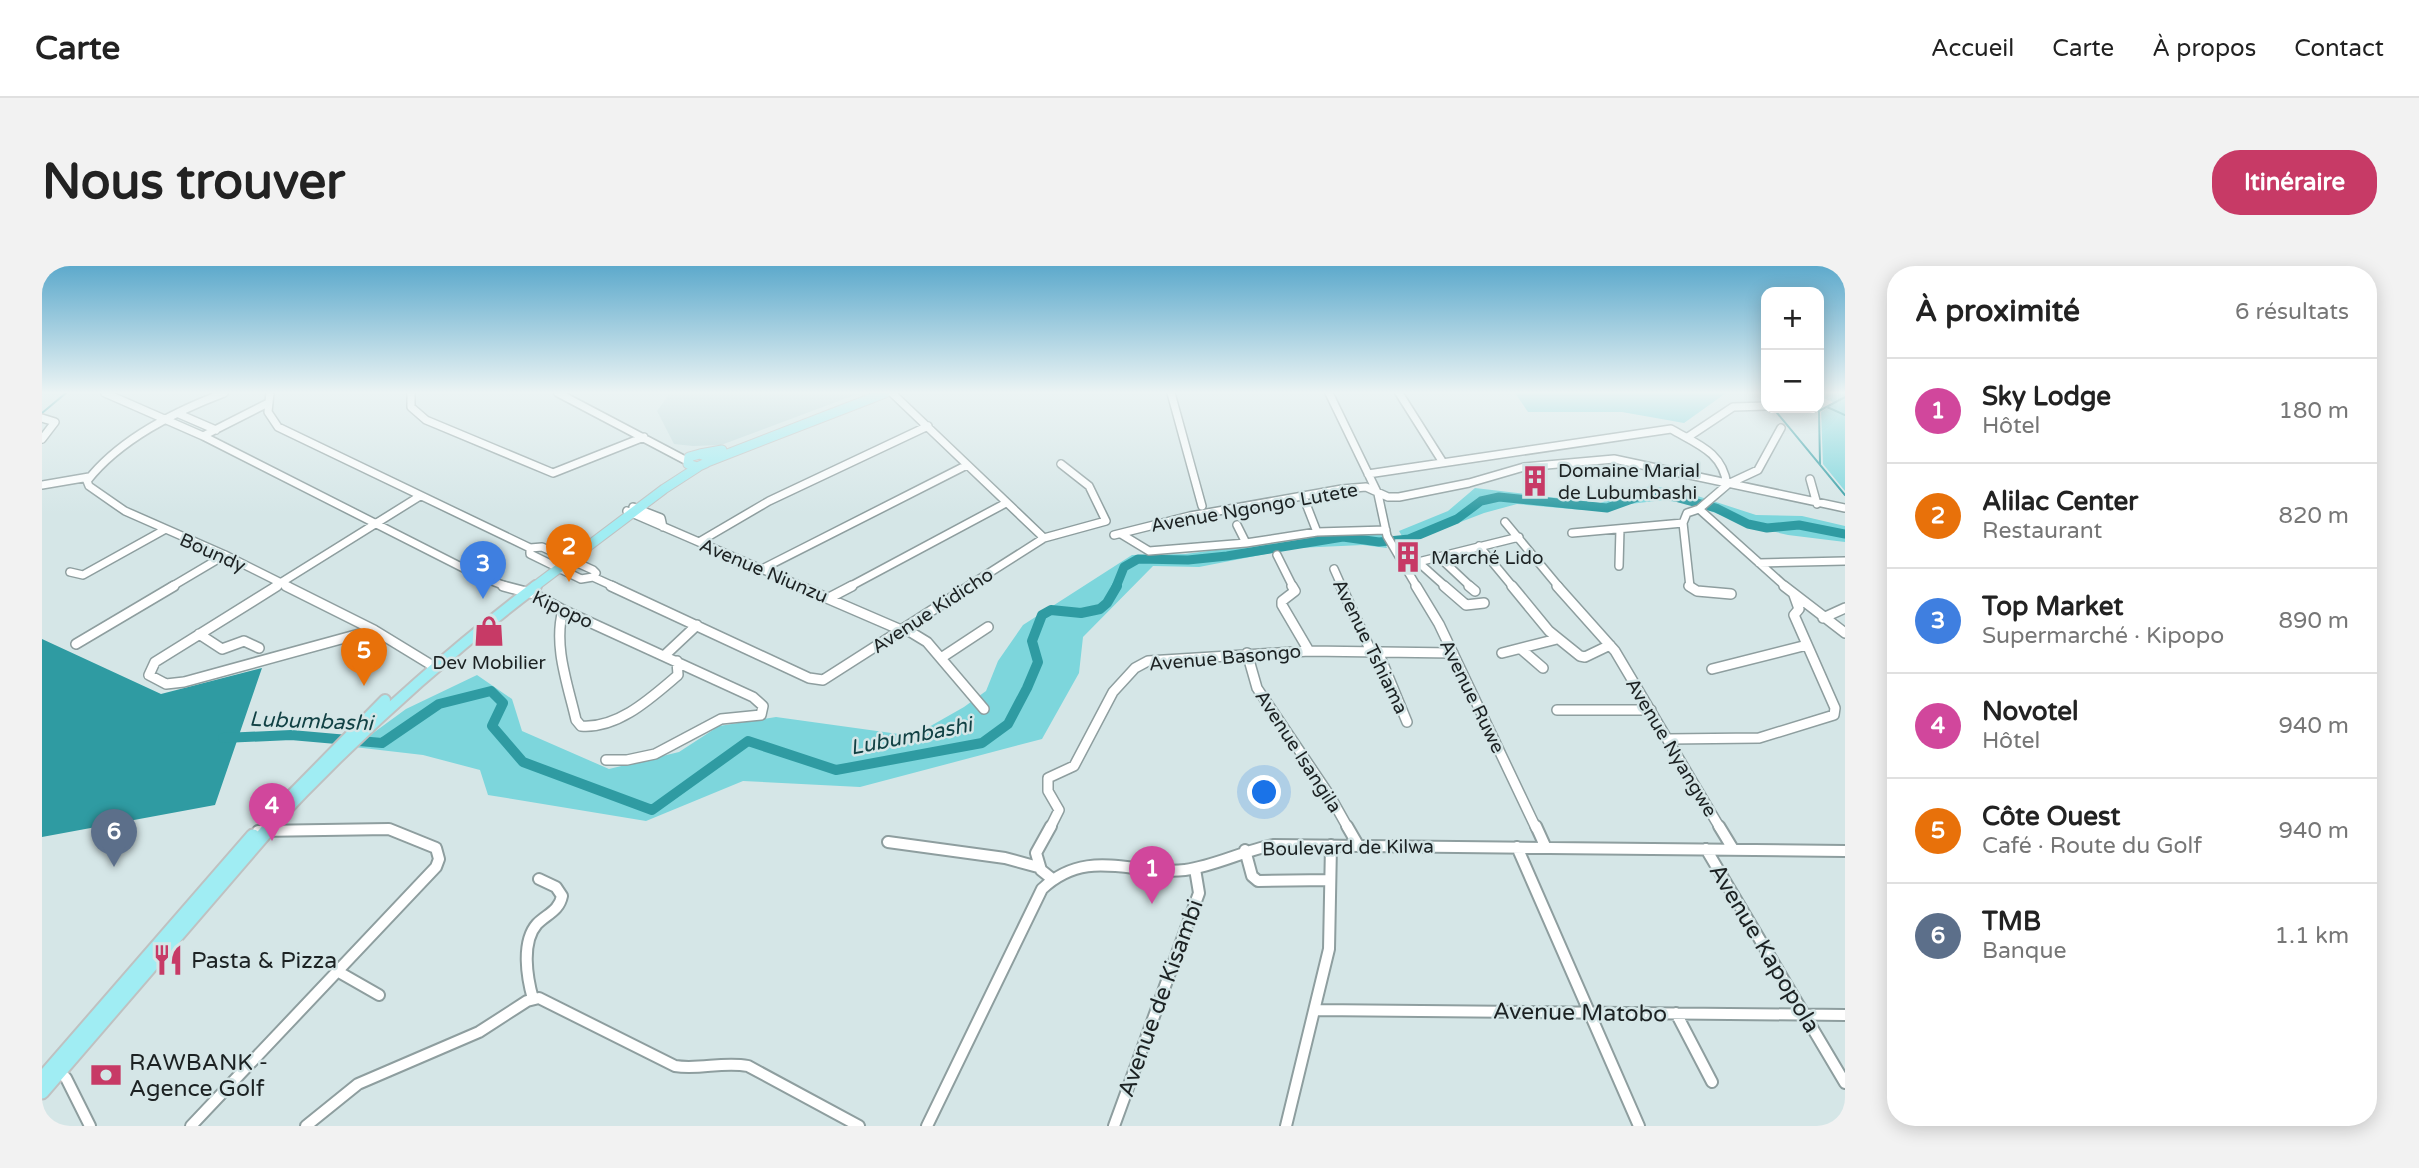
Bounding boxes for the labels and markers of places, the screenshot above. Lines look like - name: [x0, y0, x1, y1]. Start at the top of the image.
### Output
- place label: Domaine Marial de Lubumbashi: [1558, 460, 1700, 504]
- building icon: Domaine Marial de Lubumbashi: [1518, 464, 1552, 498]
- pin: 2: [546, 524, 592, 582]
- building icon: Marché Lido: [1391, 540, 1425, 574]
- pin: 3: [460, 541, 506, 599]
- place label: Marché Lido: [1431, 547, 1544, 569]
- shop icon: Dev Mobilier: [472, 614, 506, 648]
- pin: 5: [341, 628, 387, 686]
- place label: Dev Mobilier: [432, 652, 546, 674]
- pin: 4: [249, 783, 295, 841]
- pin: 6: [91, 809, 137, 867]
- pin: 1: [1129, 846, 1175, 904]
- restaurant icon: Pasta & Pizza: [151, 943, 185, 977]
- place label: Pasta & Pizza: [191, 947, 337, 975]
- place label: RAWBANK - Agence Golf: [129, 1049, 268, 1103]
- bank icon: RAWBANK - Agence Golf: [89, 1058, 123, 1092]

